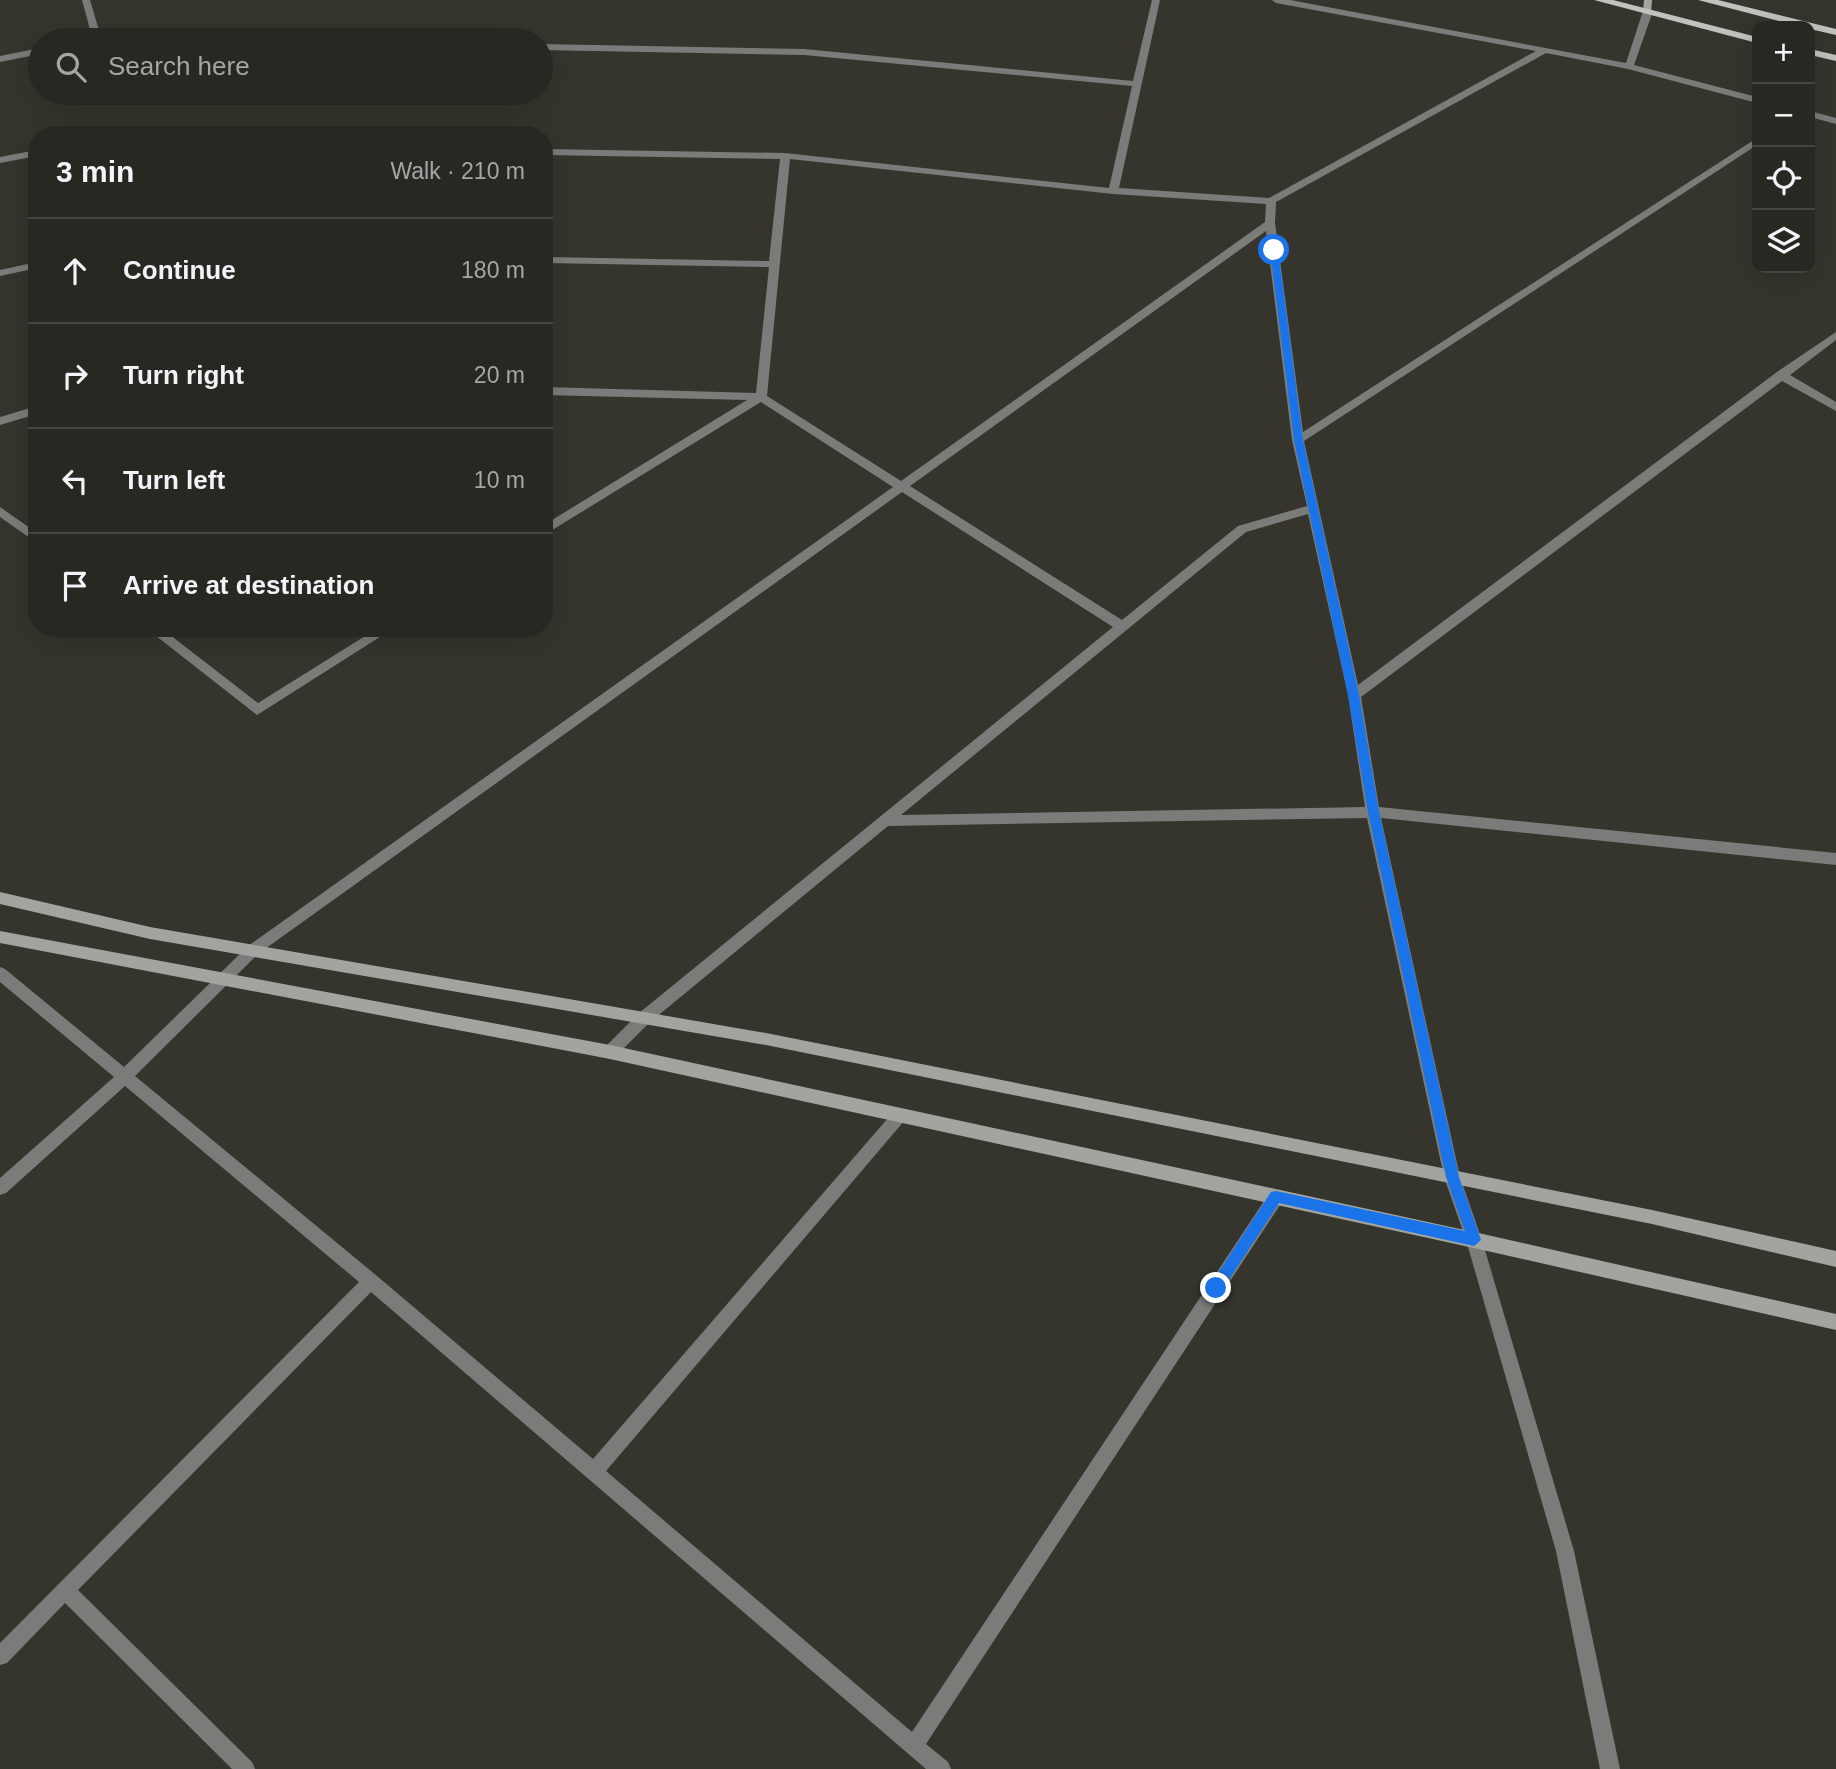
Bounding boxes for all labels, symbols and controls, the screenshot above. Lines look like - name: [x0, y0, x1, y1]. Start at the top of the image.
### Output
- map controls: [1752, 21, 1815, 273]
- button: +: [1752, 21, 1815, 84]
- search box: [28, 28, 553, 105]
- icon: search: [52, 48, 90, 86]
- text: Search here: [108, 51, 250, 81]
- button: −: [1752, 84, 1815, 147]
- button: locate: [1752, 147, 1815, 210]
- text: 3 min: [56, 155, 134, 188]
- text: Walk · 210 m: [390, 158, 525, 184]
- button: layers: [1752, 210, 1815, 273]
- route start: [1258, 234, 1289, 265]
- icon: ahead: [56, 252, 94, 290]
- text: Continue: [123, 255, 236, 285]
- text: 180 m: [461, 257, 525, 283]
- icon: right: [56, 357, 94, 395]
- text: Turn right: [123, 360, 244, 390]
- text: 20 m: [474, 362, 525, 388]
- icon: left: [56, 462, 94, 500]
- text: Turn left: [123, 465, 225, 495]
- text: 10 m: [474, 467, 525, 493]
- icon: arrive: [56, 567, 94, 605]
- text: Arrive at destination: [123, 570, 374, 600]
- route end: [1200, 1272, 1231, 1303]

